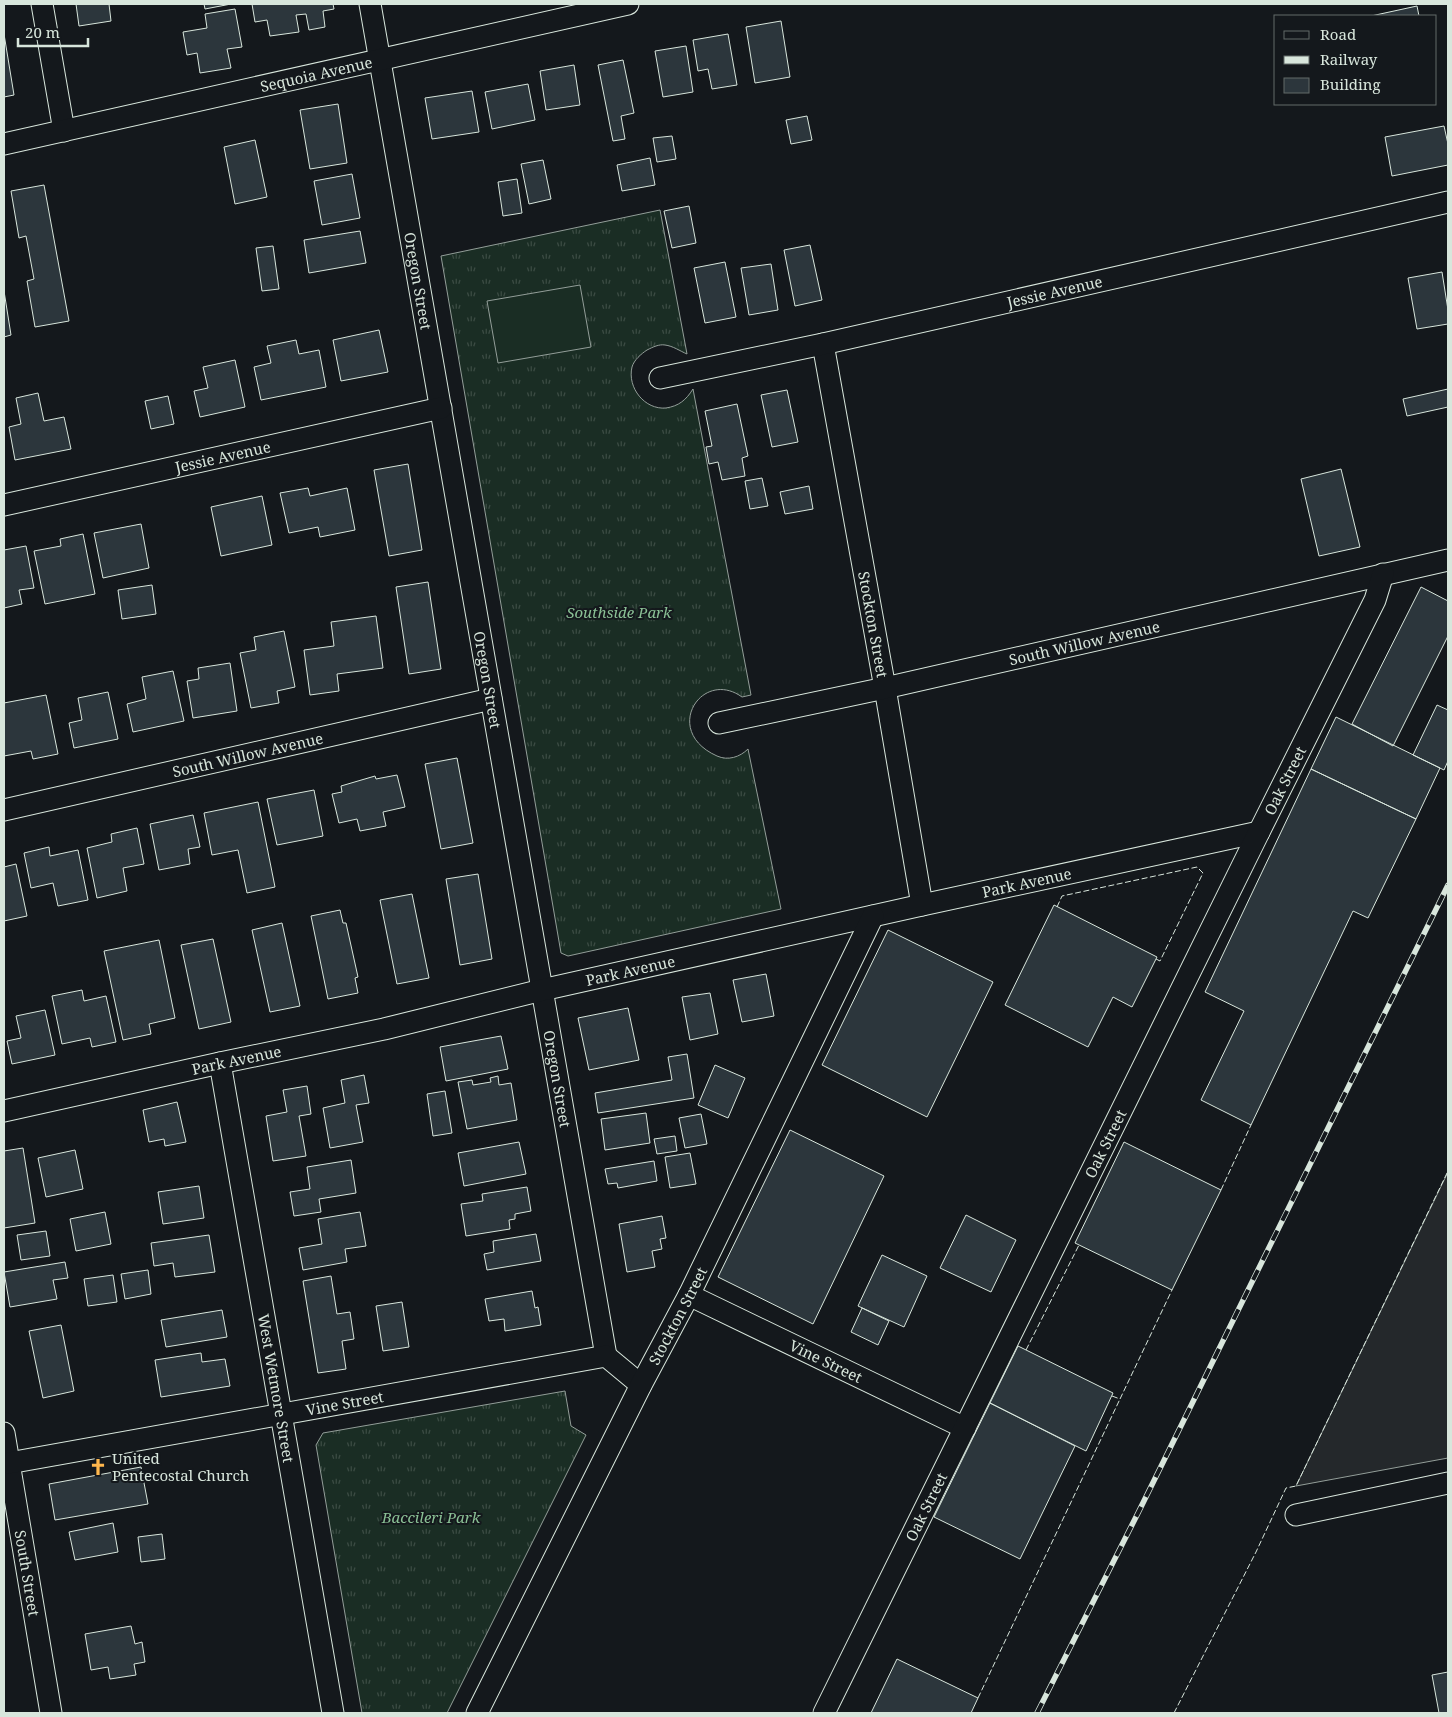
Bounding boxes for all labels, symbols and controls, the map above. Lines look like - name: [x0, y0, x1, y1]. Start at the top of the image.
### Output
- scale bar: [18, 15, 88, 47]
- legend: [1274, 15, 1437, 105]
- text: 20 m: [25, 22, 60, 42]
- text: Road: [1320, 24, 1356, 44]
- text: Railway: [1320, 49, 1378, 69]
- street label: Sequoia Avenue: [258, 52, 374, 96]
- text: Building: [1320, 74, 1381, 94]
- street label: Oregon Street: [400, 231, 437, 331]
- street label: Jessie Avenue: [1004, 271, 1104, 312]
- street label: Jessie Avenue: [172, 436, 272, 477]
- street label: Stockton Street: [854, 570, 893, 679]
- park label: Southside Park: [566, 602, 672, 622]
- street label: South Willow Avenue: [1007, 616, 1162, 670]
- street label: Oregon Street: [470, 630, 506, 730]
- street label: South Willow Avenue: [170, 728, 325, 781]
- street label: Oak Street: [1259, 743, 1310, 818]
- street label: Park Avenue: [980, 863, 1073, 902]
- street label: Park Avenue: [584, 951, 677, 990]
- street label: Oregon Street: [539, 1029, 576, 1129]
- street label: Park Avenue: [190, 1041, 283, 1079]
- street label: Oak Street: [1080, 1106, 1131, 1181]
- street label: Stockton Street: [644, 1264, 711, 1368]
- street label: West Wetmore Street: [254, 1312, 299, 1464]
- street label: Vine Street: [786, 1335, 866, 1387]
- street label: Vine Street: [304, 1386, 385, 1420]
- place label: United Pentecostal Church: [112, 1448, 250, 1485]
- church icon: United Pentecostal Church: [88, 1457, 108, 1477]
- street label: Oak Street: [900, 1469, 951, 1544]
- park label: Baccileri Park: [381, 1507, 481, 1527]
- street label: South Street: [10, 1529, 45, 1618]

